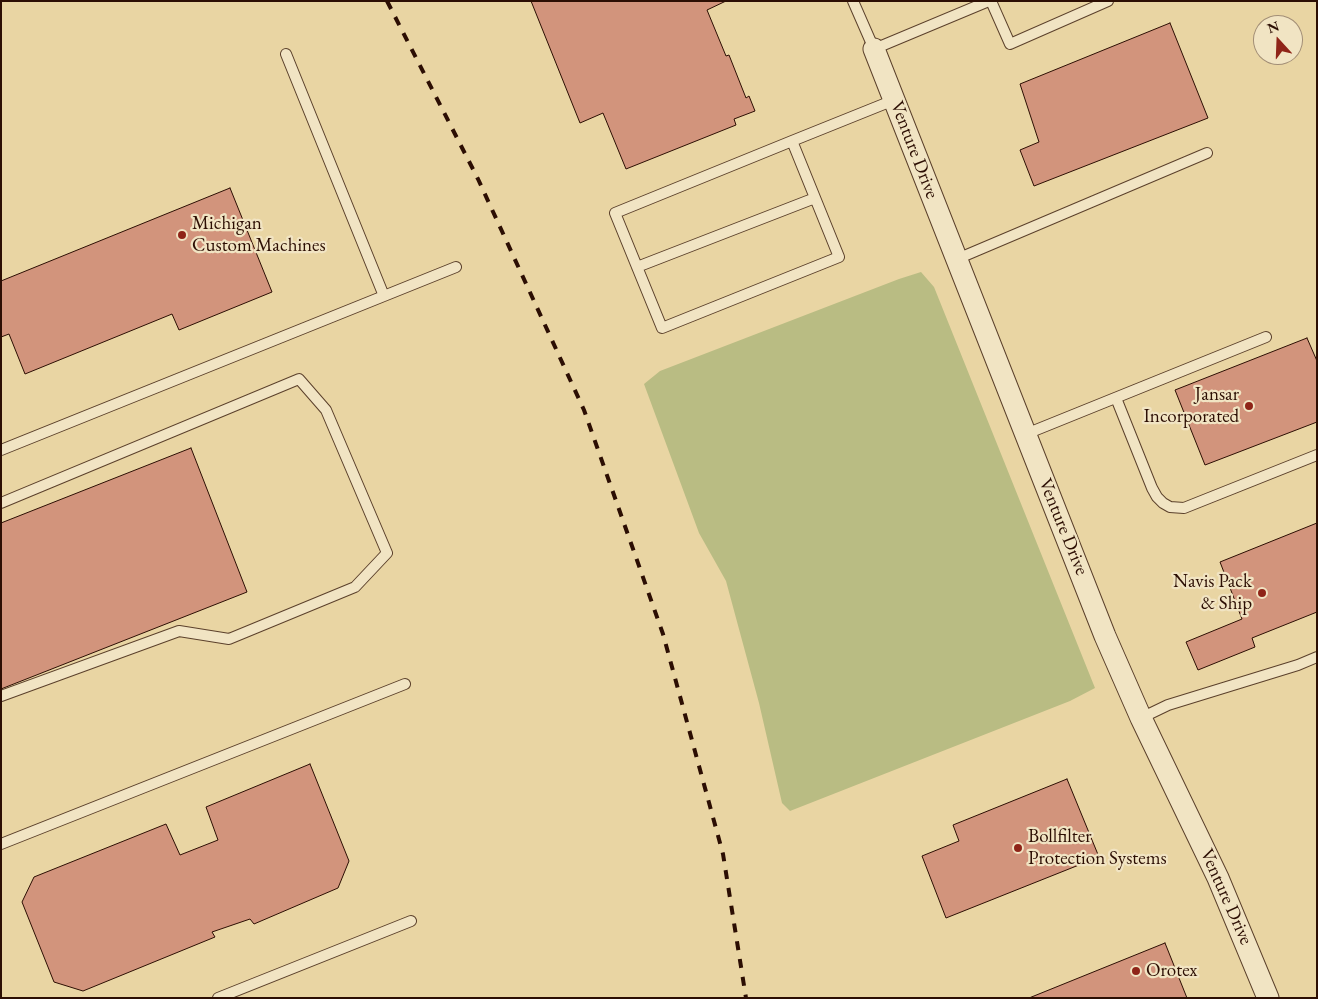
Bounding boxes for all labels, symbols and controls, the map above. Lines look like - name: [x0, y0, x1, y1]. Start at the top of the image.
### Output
- north arrow: [1253, 15, 1303, 65]
- text: N: [1265, 16, 1282, 37]
- street label: Venture Drive: [885, 98, 943, 202]
- place label: Michigan Custom Machines: [192, 213, 326, 257]
- marker: Michigan Custom Machines: [176, 229, 188, 241]
- place label: Jansar Incorporated: [1143, 384, 1239, 428]
- marker: Jansar Incorporated: [1243, 400, 1255, 412]
- street label: Venture Drive: [1033, 475, 1093, 579]
- place label: Navis Pack & Ship: [1173, 571, 1252, 615]
- marker: Navis Pack & Ship: [1256, 587, 1268, 599]
- place label: Bollfilter Protection Systems: [1028, 826, 1167, 870]
- marker: Bollfilter Protection Systems: [1012, 842, 1024, 854]
- street label: Venture Drive: [1195, 846, 1257, 948]
- place label: Orotex: [1146, 960, 1198, 982]
- marker: Orotex: [1130, 965, 1142, 977]

